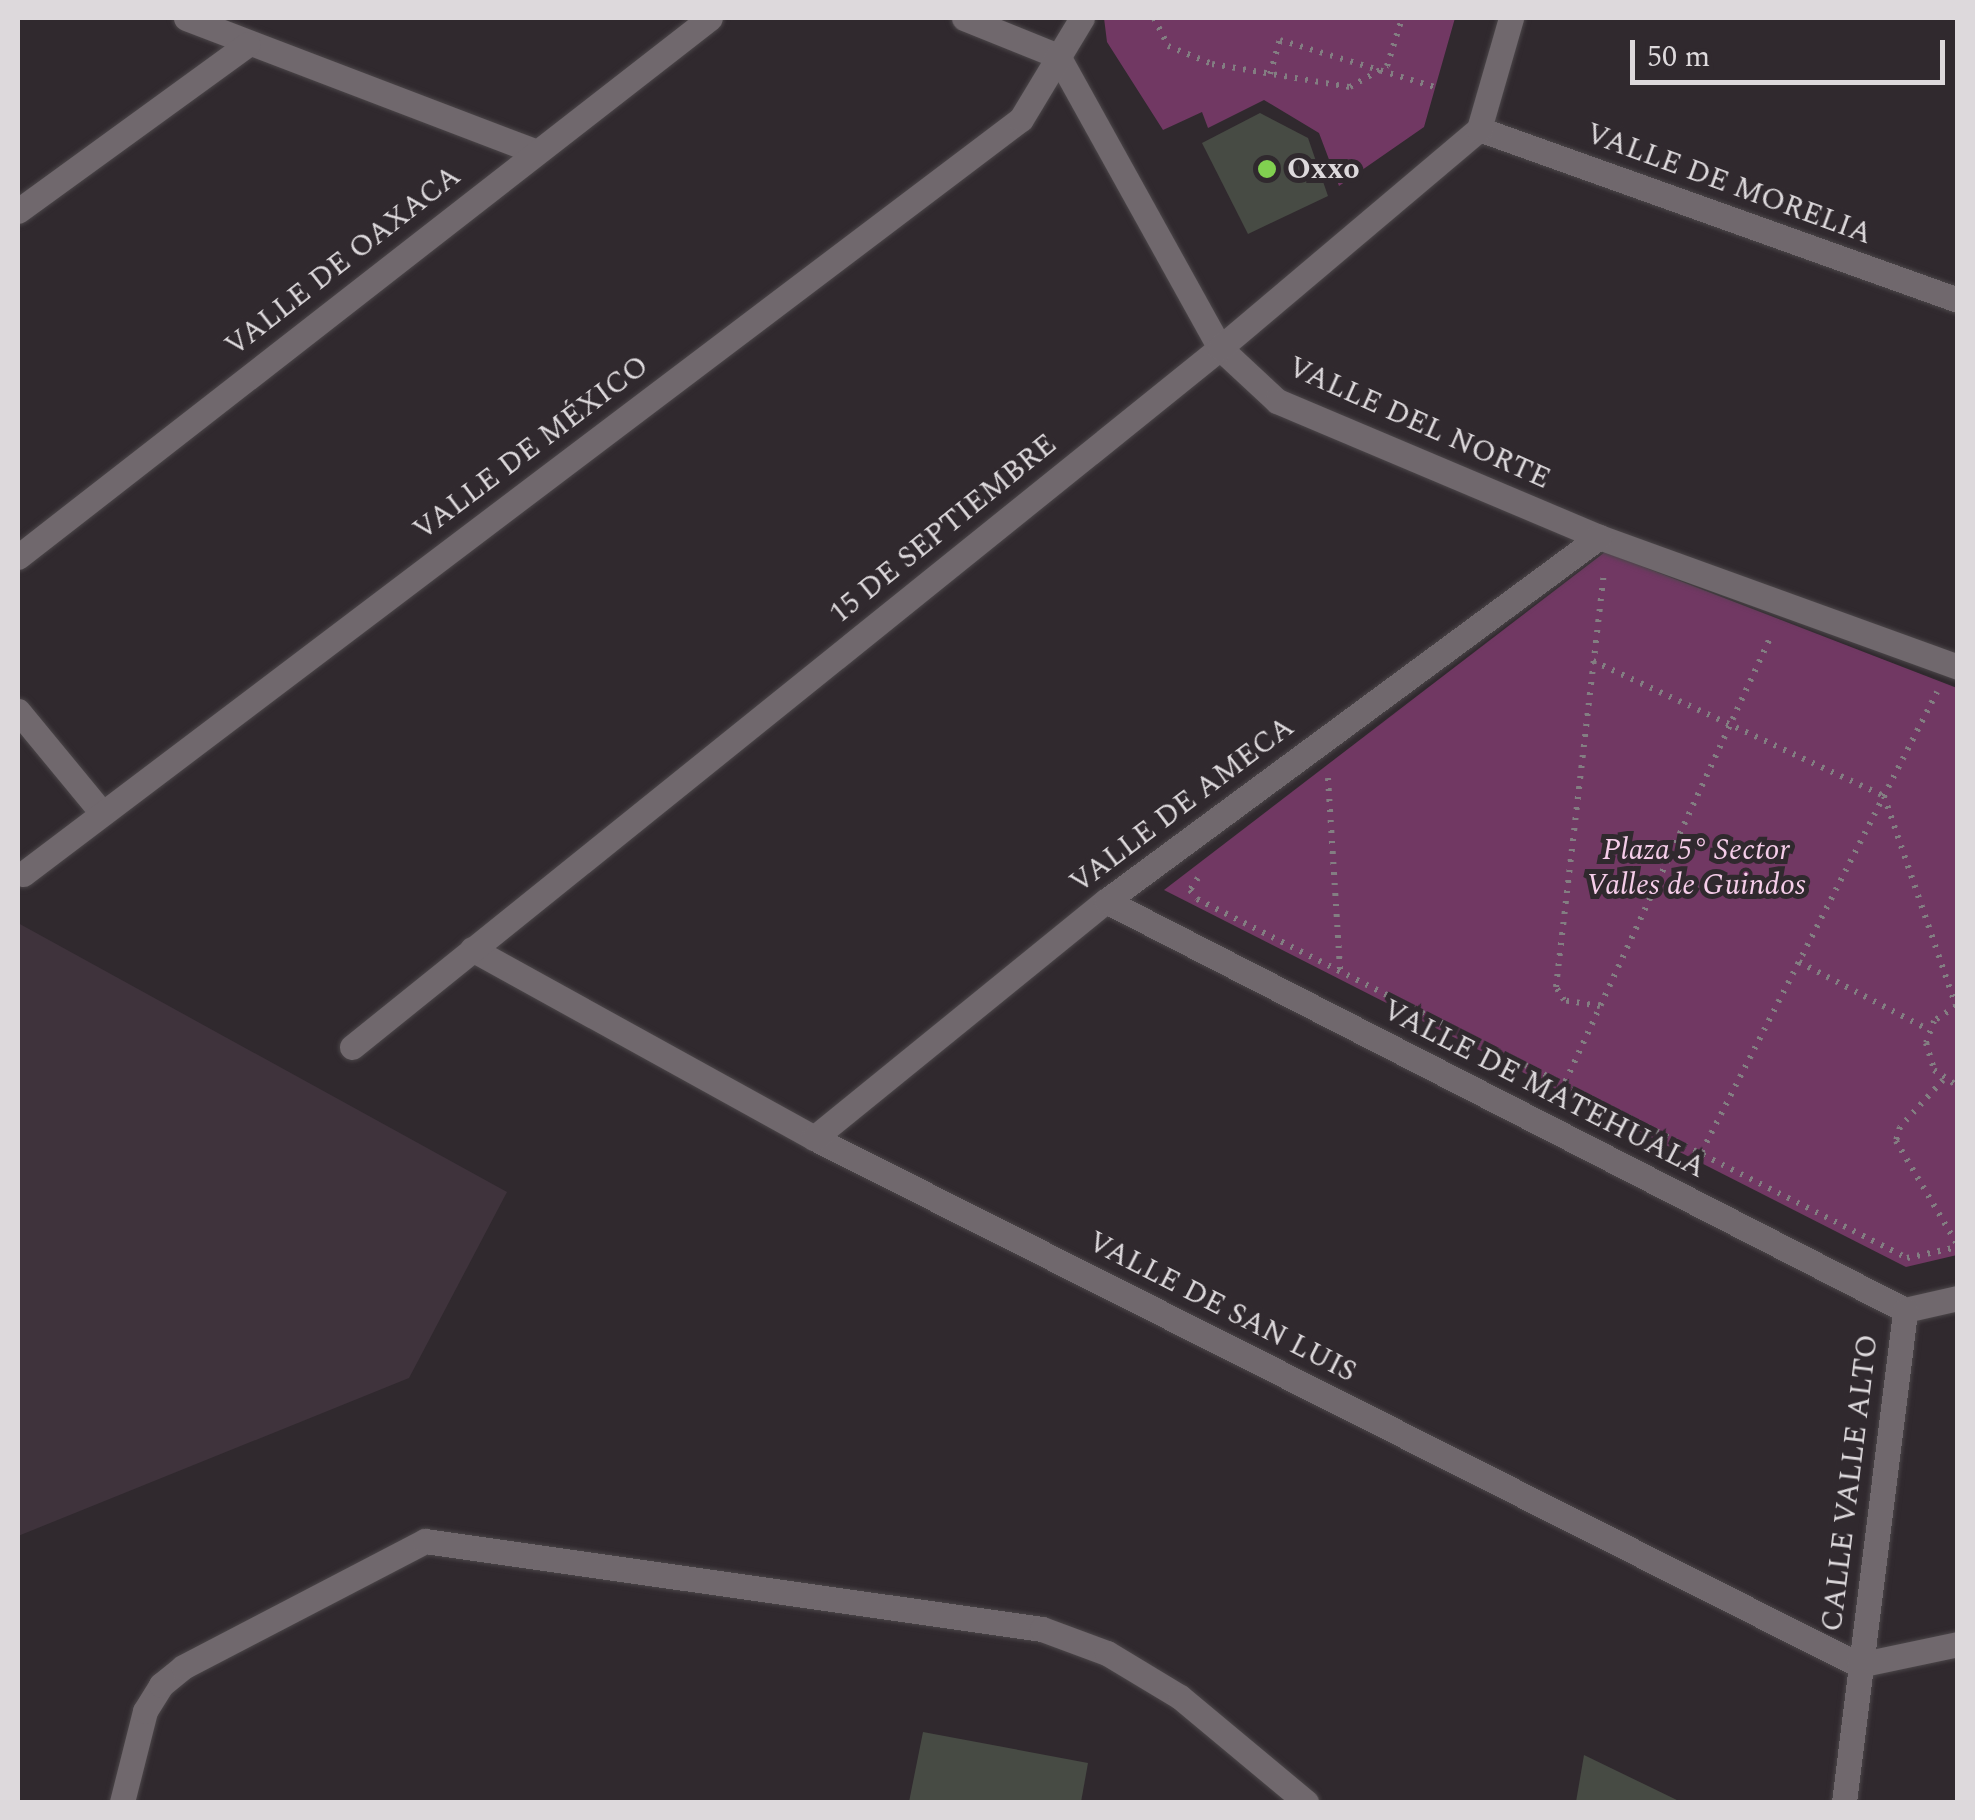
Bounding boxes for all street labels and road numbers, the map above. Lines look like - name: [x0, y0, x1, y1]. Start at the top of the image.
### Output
- street label: VALLE DE MORELIA: [1581, 115, 1877, 253]
- street label: VALLE DE OAXACA: [218, 158, 468, 364]
- street label: VALLE DE MÉXICO: [406, 348, 656, 548]
- street label: VALLE DEL NORTE: [1282, 349, 1556, 497]
- street label: 15 DE SEPTIEMBRE: [822, 426, 1064, 632]
- street label: VALLE DE AMECA: [1063, 709, 1301, 901]
- street label: VALLE DE MATEHUALA: [1376, 992, 1712, 1186]
- street label: VALLE DE SAN LUIS: [1082, 1224, 1362, 1390]
- street label: CALLE VALLE ALTO: [1814, 1332, 1886, 1634]

